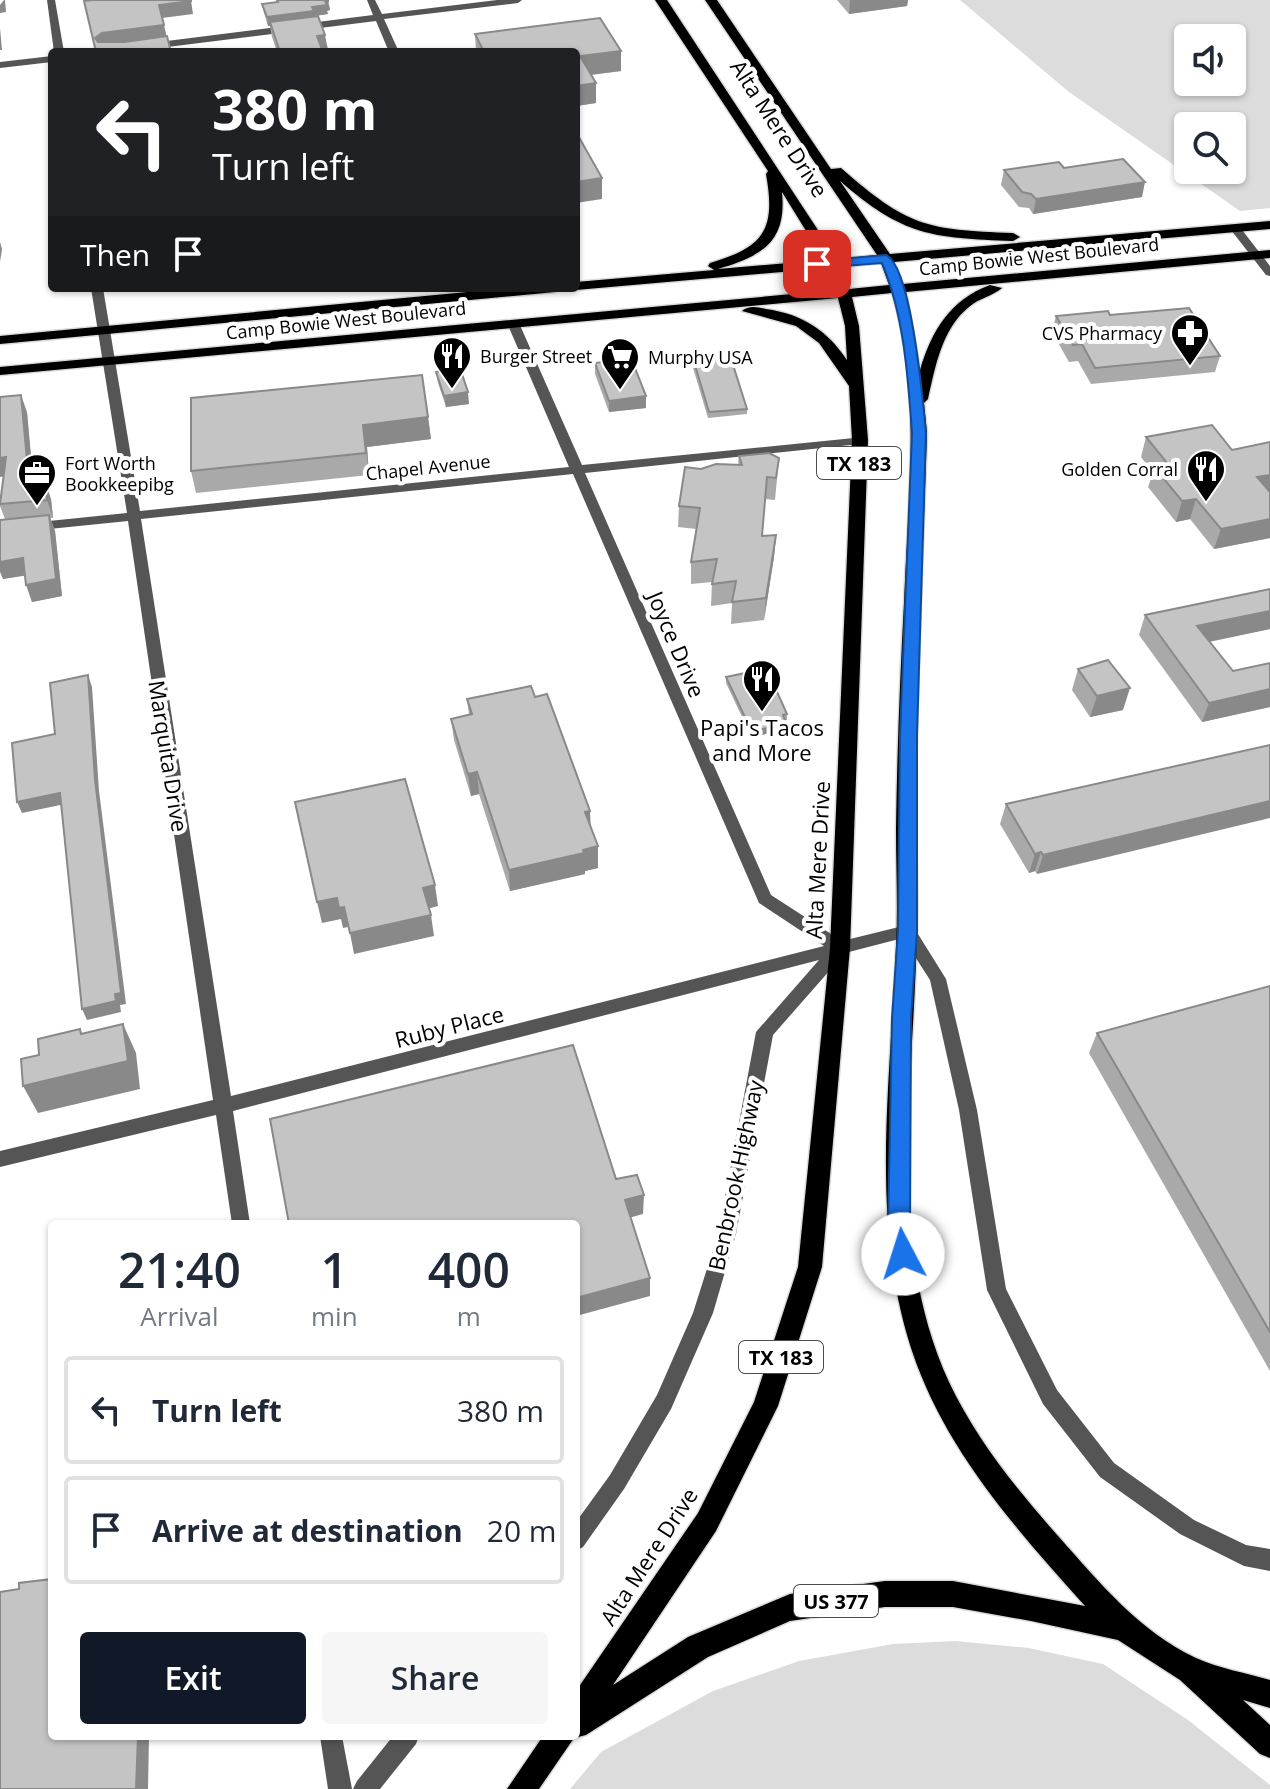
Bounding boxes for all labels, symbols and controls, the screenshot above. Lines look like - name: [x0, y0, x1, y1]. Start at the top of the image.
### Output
- map controls: [1174, 24, 1246, 184]
- button: sound: [1174, 24, 1246, 96]
- street label: Alta Mere Drive: [724, 53, 836, 203]
- text: 380 m: [212, 70, 378, 146]
- icon: left: [80, 80, 184, 184]
- button: search: [1174, 112, 1246, 184]
- text: Turn left: [212, 142, 354, 191]
- pin: [783, 230, 851, 298]
- street label: Camp Bowie West Boulevard: [918, 231, 1160, 281]
- icon: arrive: [166, 232, 210, 276]
- text: Then: [80, 234, 150, 275]
- icon: arrive: [795, 242, 839, 286]
- street label: Camp Bowie West Boulevard: [225, 295, 467, 345]
- pharmacy icon: CVS Pharmacy: [1169, 312, 1211, 367]
- place label: CVS Pharmacy: [1042, 321, 1163, 345]
- restaurant icon: Burger Street: [431, 335, 473, 390]
- supermarket icon: Murphy USA: [599, 336, 641, 391]
- place label: Burger Street: [480, 344, 592, 368]
- place label: Murphy USA: [648, 345, 753, 369]
- road number: TX 183: [817, 447, 901, 479]
- restaurant icon: Golden Corral: [1185, 448, 1227, 503]
- street label: Chapel Avenue: [364, 449, 492, 485]
- place label: Fort Worth Bookkeepibg: [65, 451, 174, 496]
- office icon: Fort Worth Bookkeepibg: [16, 452, 58, 507]
- place label: Golden Corral: [1061, 457, 1178, 481]
- street label: Joyce Drive: [640, 584, 713, 702]
- restaurant icon: Papi's Tacos and More: [741, 658, 783, 713]
- street label: Marquita Drive: [142, 678, 196, 834]
- place label: Papi's Tacos and More: [700, 712, 824, 767]
- street label: Alta Mere Drive: [798, 780, 836, 940]
- street label: Ruby Place: [391, 998, 507, 1054]
- street label: Benbrook Highway: [700, 1076, 770, 1273]
- position arrow: [861, 1212, 945, 1296]
- text: 21:40: [118, 1237, 241, 1302]
- text: 1: [321, 1237, 348, 1302]
- text: 400: [428, 1237, 510, 1302]
- text: Arrival: [140, 1298, 219, 1334]
- text: min: [311, 1298, 358, 1334]
- text: m: [457, 1298, 481, 1334]
- road number: TX 183: [739, 1341, 823, 1373]
- icon: left: [84, 1388, 128, 1432]
- text: Turn left: [152, 1390, 282, 1431]
- text: 380 m: [457, 1390, 544, 1431]
- street label: Alta Mere Drive: [592, 1481, 704, 1631]
- icon: arrive: [84, 1508, 128, 1552]
- text: Arrive at destination: [152, 1510, 463, 1551]
- text: 20 m: [487, 1510, 557, 1551]
- road number: US 377: [794, 1585, 878, 1617]
- button: Exit: [80, 1632, 306, 1724]
- button: Share: [322, 1632, 548, 1724]

